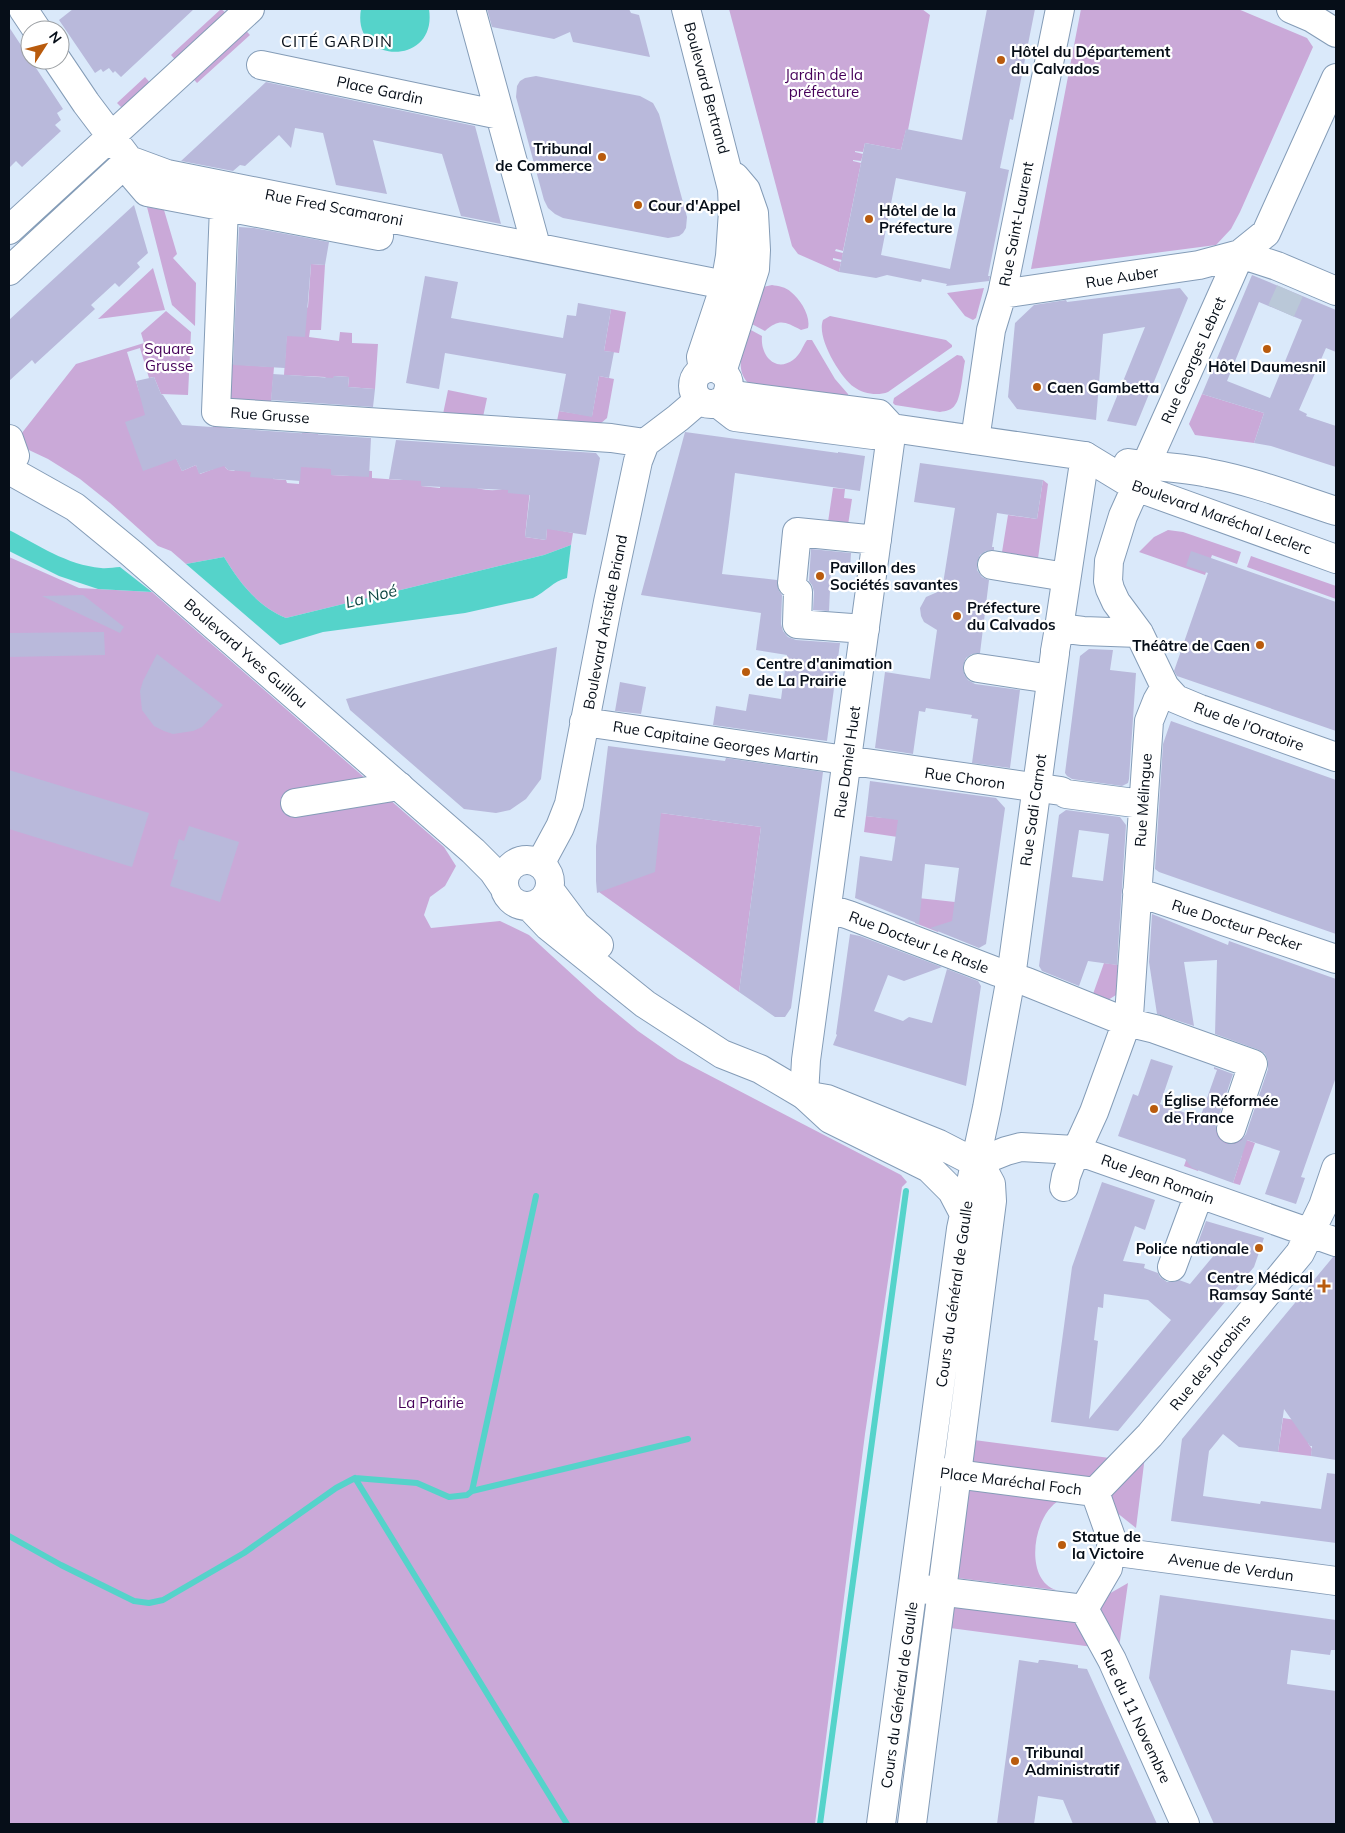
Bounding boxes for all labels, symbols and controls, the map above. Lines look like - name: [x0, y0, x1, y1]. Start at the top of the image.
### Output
- north arrow: [20, 20, 70, 70]
- street label: Boulevard Bertrand: [680, 20, 734, 156]
- text: N: [45, 28, 66, 47]
- district label: CITÉ GARDIN: [281, 31, 393, 51]
- place label: Hôtel du Département du Calvados: [1011, 42, 1171, 78]
- marker: Hôtel du Département du Calvados: [995, 54, 1007, 66]
- park label: Jardin de la préfecture: [785, 65, 863, 101]
- street label: Place Gardin: [335, 72, 425, 108]
- place label: Tribunal de Commerce: [495, 139, 592, 175]
- marker: Tribunal de Commerce: [596, 151, 608, 163]
- street label: Rue Saint-Laurent: [995, 160, 1037, 288]
- street label: Rue Fred Scamaroni: [263, 184, 405, 230]
- place label: Cour d'Appel: [648, 196, 741, 215]
- marker: Cour d'Appel: [632, 199, 644, 211]
- place label: Hôtel de la Préfecture: [879, 201, 956, 237]
- marker: Hôtel de la Préfecture: [863, 213, 875, 225]
- street label: Rue Auber: [1084, 262, 1160, 292]
- street label: Rue Georges Lebret: [1157, 294, 1229, 426]
- park label: Square Grusse: [144, 339, 194, 375]
- marker: Hôtel Daumesnil: [1261, 343, 1273, 355]
- place label: Hôtel Daumesnil: [1208, 357, 1326, 376]
- place label: Caen Gambetta: [1047, 378, 1159, 397]
- marker: Caen Gambetta: [1031, 381, 1043, 393]
- street label: Rue Grusse: [230, 403, 310, 427]
- street label: Boulevard Maréchal Leclerc: [1129, 476, 1315, 558]
- street label: Boulevard Aristide Briand: [579, 533, 631, 711]
- place label: Pavillon des Sociétés savantes: [830, 558, 958, 594]
- marker: Pavillon des Sociétés savantes: [814, 570, 826, 582]
- water label: La Noé: [343, 580, 399, 612]
- street label: Boulevard Yves Guillou: [180, 594, 312, 712]
- place label: Préfecture du Calvados: [967, 598, 1056, 634]
- marker: Préfecture du Calvados: [951, 610, 963, 622]
- place label: Théâtre de Caen: [1132, 636, 1250, 655]
- marker: Théâtre de Caen: [1254, 639, 1266, 651]
- place label: Centre d'animation de La Prairie: [756, 654, 892, 690]
- marker: Centre d'animation de La Prairie: [740, 666, 752, 678]
- street label: Rue de l'Oratoire: [1191, 697, 1307, 755]
- street label: Rue Daniel Huet: [830, 705, 864, 819]
- street label: Rue Capitaine Georges Martin: [612, 716, 820, 768]
- street label: Rue Mélingue: [1130, 752, 1156, 848]
- street label: Rue Sadi Carnot: [1016, 753, 1050, 867]
- street label: Rue Choron: [923, 763, 1007, 793]
- street label: Rue Docteur Pecker: [1169, 895, 1305, 955]
- street label: Rue Docteur Le Rasle: [846, 907, 992, 977]
- place label: Église Réformée de France: [1164, 1091, 1278, 1127]
- marker: Église Réformée de France: [1148, 1103, 1160, 1115]
- street label: Rue Jean Romain: [1099, 1150, 1217, 1208]
- street label: Cours du Général de Gaulle: [931, 1199, 977, 1389]
- place label: Police nationale: [1136, 1239, 1249, 1258]
- marker: Police nationale: [1253, 1242, 1265, 1254]
- place label: Centre Médical Ramsay Santé: [1207, 1268, 1313, 1304]
- marker: Centre Médical Ramsay Santé: [1317, 1279, 1331, 1293]
- street label: Rue des Jacobins: [1165, 1310, 1255, 1414]
- park label: La Prairie: [398, 1393, 464, 1412]
- street label: Place Maréchal Foch: [939, 1463, 1083, 1499]
- place label: Statue de la Victoire: [1072, 1527, 1144, 1563]
- marker: Statue de la Victoire: [1056, 1539, 1068, 1551]
- street label: Avenue de Verdun: [1167, 1549, 1295, 1585]
- street label: Cours du Général de Gaulle: [876, 1600, 922, 1790]
- street label: Rue du 11 Novembre: [1097, 1646, 1175, 1786]
- place label: Tribunal Administratif: [1025, 1743, 1120, 1779]
- marker: Tribunal Administratif: [1009, 1755, 1021, 1767]

